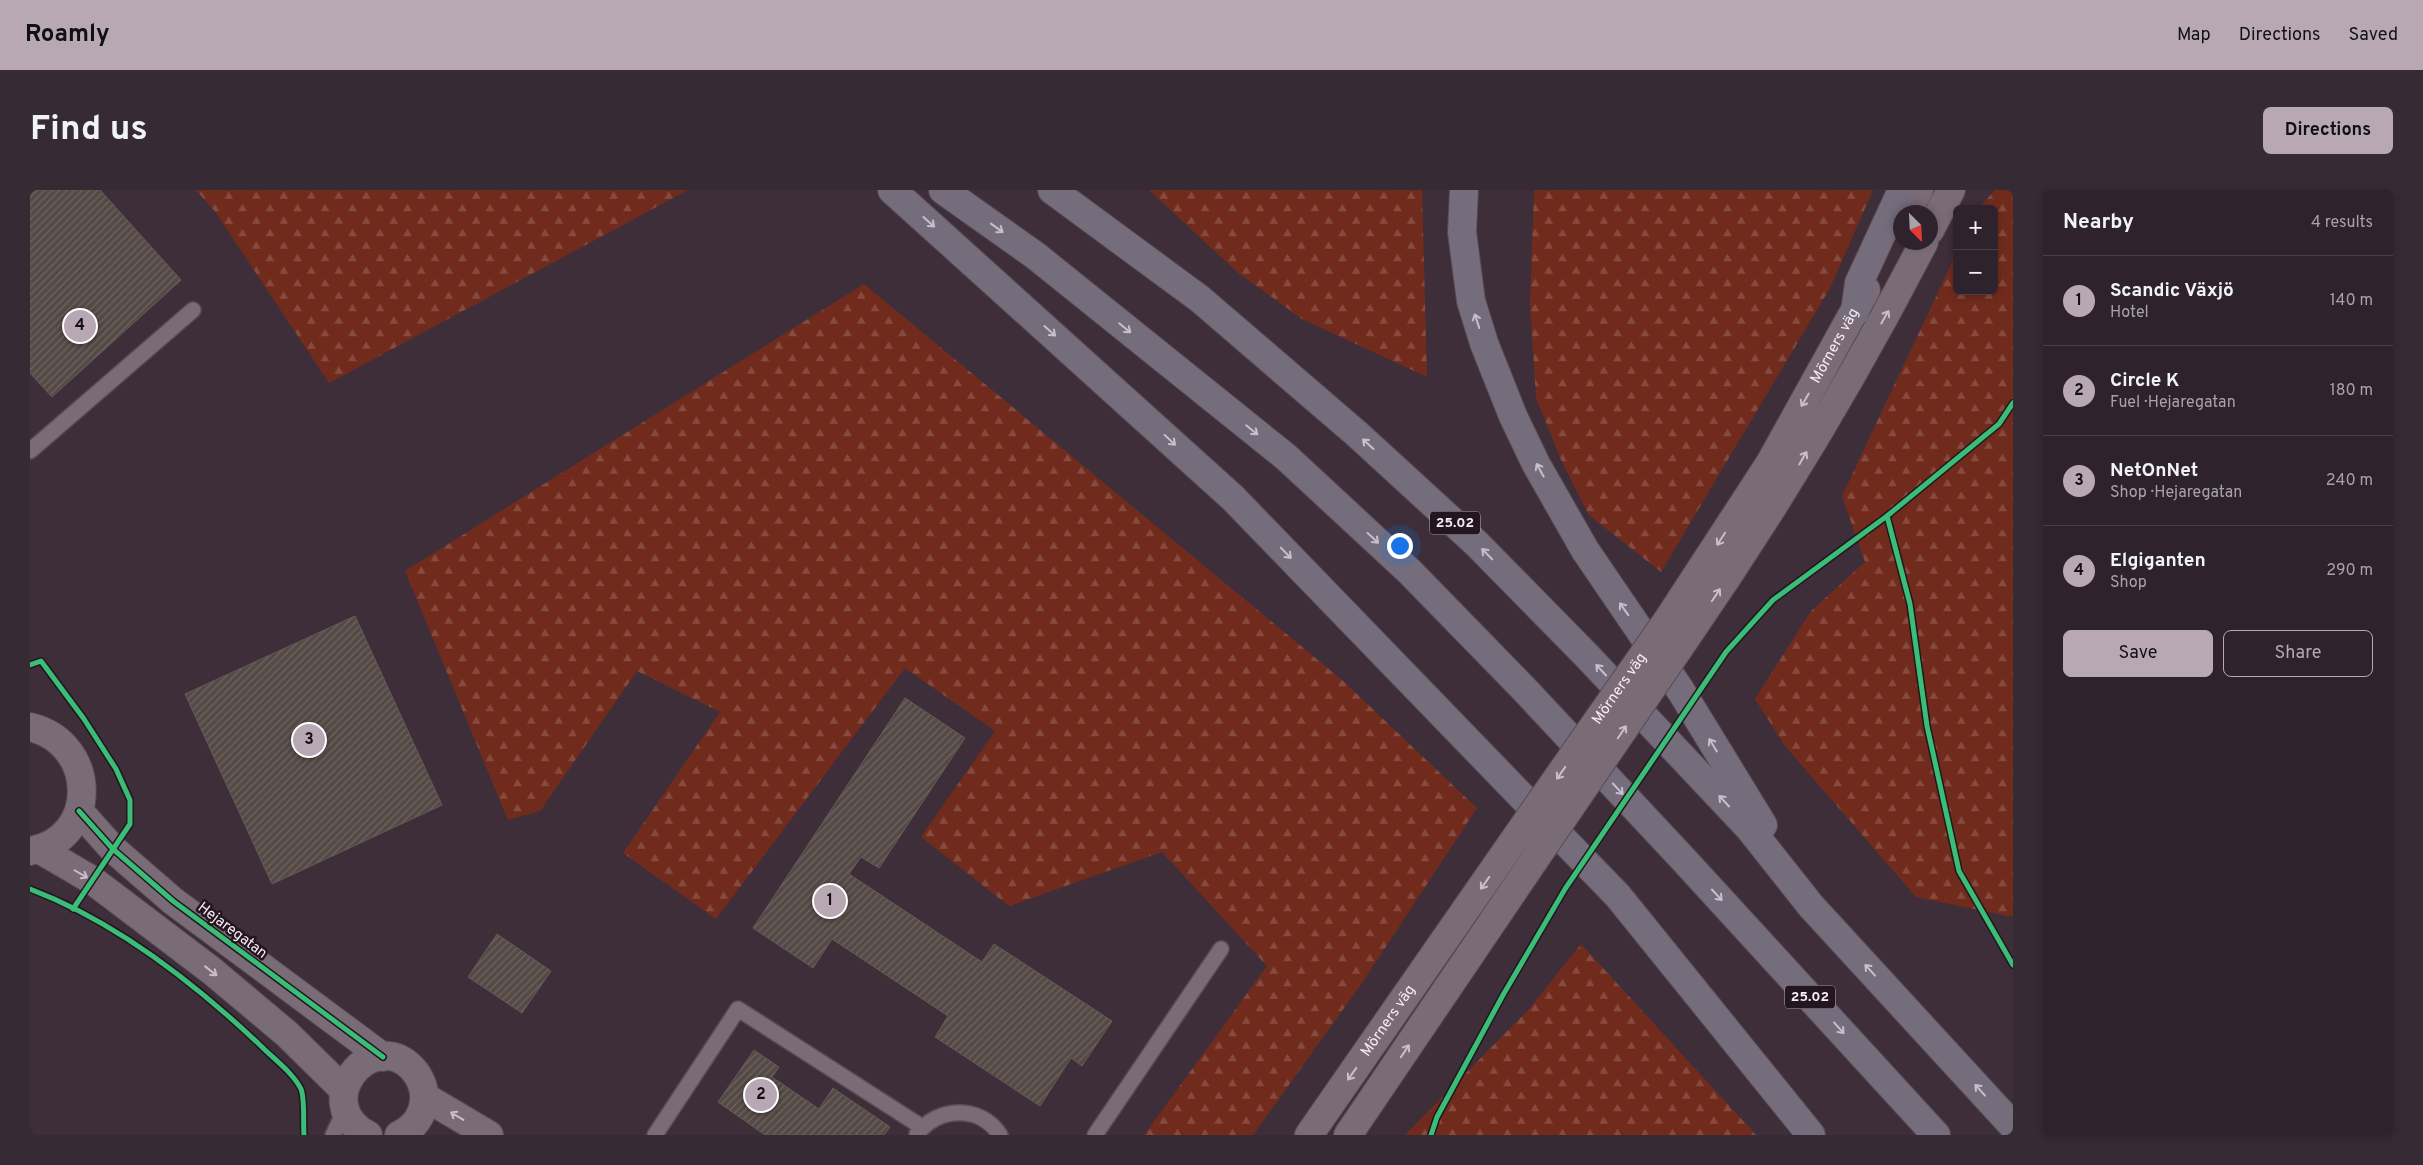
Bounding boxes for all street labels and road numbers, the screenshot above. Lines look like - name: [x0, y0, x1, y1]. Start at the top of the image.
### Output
- street label: Mörners väg: [1807, 305, 1864, 387]
- road number: 25.02: [1430, 512, 1480, 534]
- street label: Mörners väg: [1588, 649, 1651, 728]
- street label: Hejaregatan: [193, 899, 271, 963]
- street label: Mörners väg: [1357, 981, 1420, 1060]
- road number: 25.02: [1785, 986, 1835, 1009]

